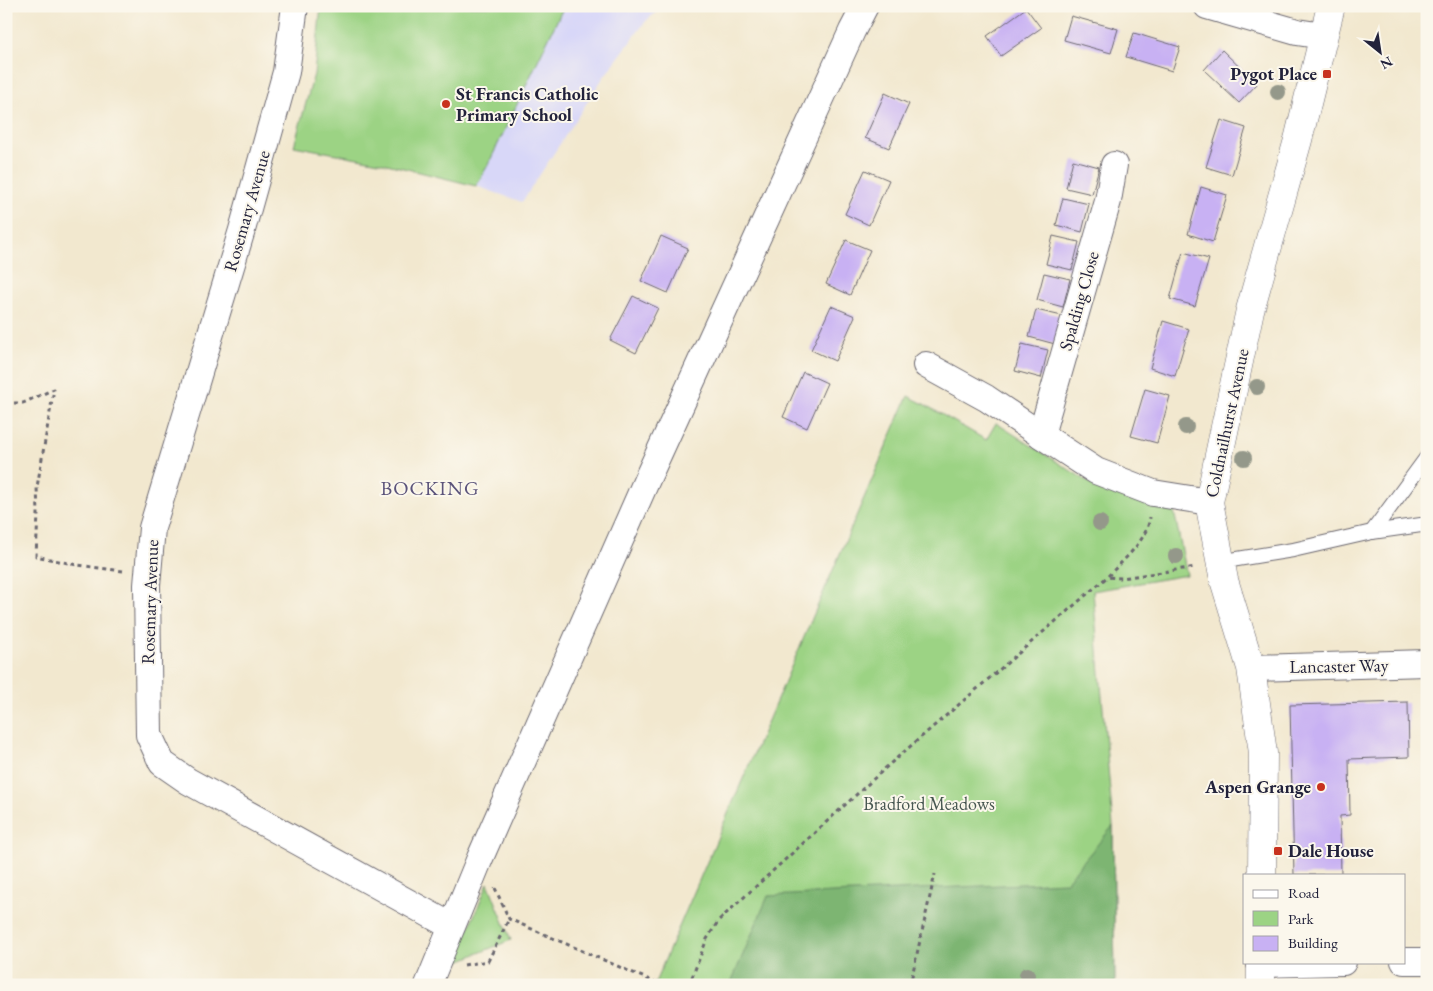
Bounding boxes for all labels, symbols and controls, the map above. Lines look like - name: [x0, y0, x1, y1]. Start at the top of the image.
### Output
- north arrow: [1356, 28, 1406, 78]
- text: N: [1377, 53, 1396, 74]
- place label: Pygot Place: [1230, 62, 1317, 85]
- marker: Pygot Place: [1321, 68, 1333, 80]
- place label: St Francis Catholic Primary School: [456, 82, 599, 126]
- marker: St Francis Catholic Primary School: [440, 98, 452, 110]
- street label: Rosemary Avenue: [218, 148, 275, 274]
- street label: Spalding Close: [1053, 249, 1104, 353]
- street label: Coldnailhurst Avenue: [1199, 346, 1254, 500]
- district label: BOCKING: [380, 475, 480, 501]
- street label: Rosemary Avenue: [136, 539, 163, 665]
- street label: Lancaster Way: [1289, 653, 1389, 678]
- place label: Aspen Grange: [1204, 775, 1311, 798]
- marker: Aspen Grange: [1315, 781, 1327, 793]
- park label: Bradford Meadows: [863, 792, 995, 815]
- place label: Dale House: [1288, 839, 1374, 862]
- marker: Dale House: [1272, 845, 1284, 857]
- legend: [1243, 874, 1406, 964]
- text: Road: [1288, 883, 1320, 902]
- text: Park: [1288, 909, 1315, 928]
- text: Building: [1288, 933, 1338, 952]

